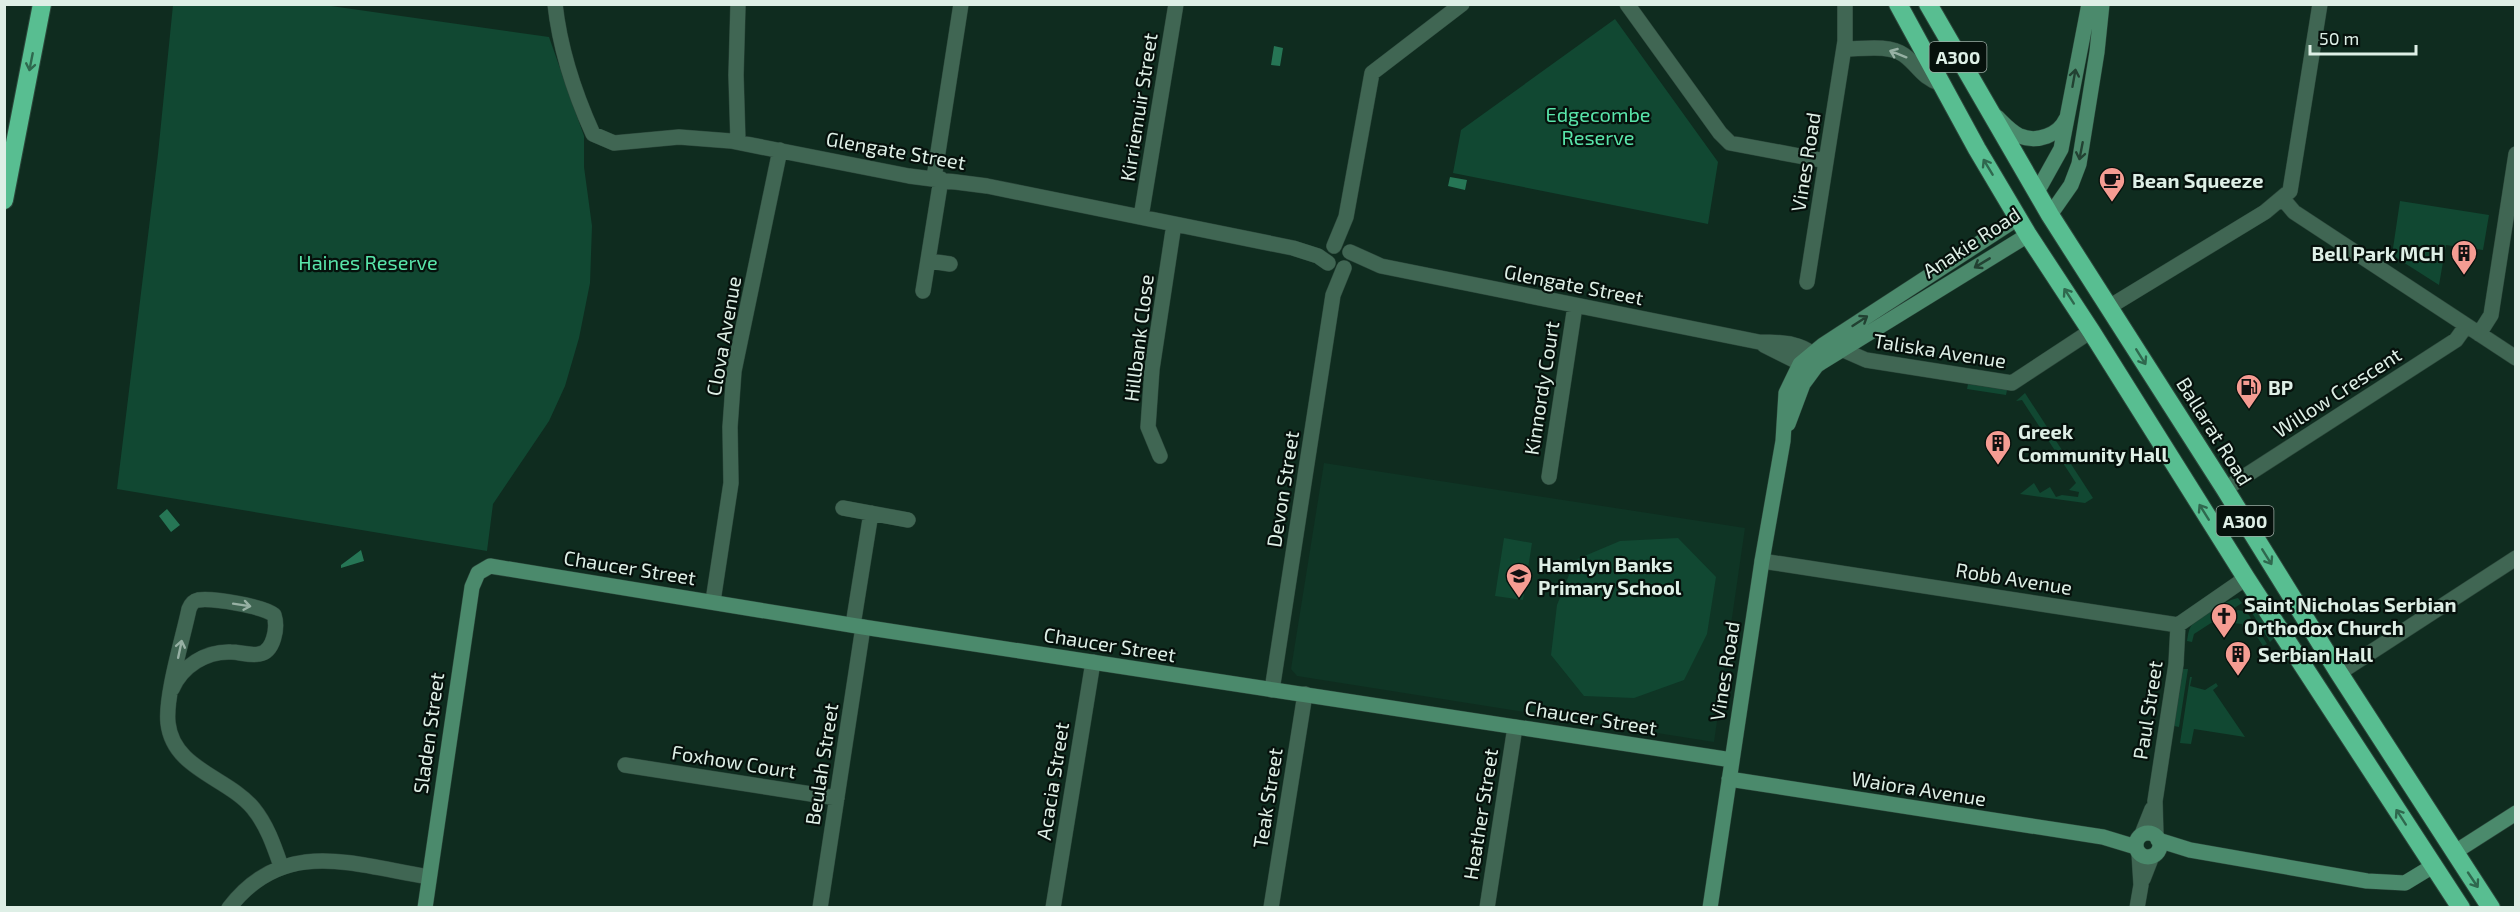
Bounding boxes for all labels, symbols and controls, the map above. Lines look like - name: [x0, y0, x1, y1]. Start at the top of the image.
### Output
- scale bar: [2310, 18, 2416, 56]
- text: 50 m: [2319, 27, 2359, 49]
- street label: Kirriemuir Street: [1114, 31, 1162, 183]
- road number: A300: [1930, 42, 1986, 72]
- one-way arrow: [1889, 47, 1907, 58]
- one-way arrow: [25, 52, 36, 71]
- one-way arrow: [2069, 69, 2080, 89]
- park label: Edgecombe Reserve: [1545, 102, 1651, 149]
- street label: Vines Road: [1785, 111, 1825, 213]
- street label: Glengate Street: [824, 126, 968, 174]
- one-way arrow: [2075, 141, 2086, 161]
- one-way arrow: [1981, 159, 1993, 176]
- cafe icon: Bean Squeeze: [2097, 165, 2127, 203]
- place label: Bean Squeeze: [2132, 168, 2264, 192]
- street label: Anakie Road: [1918, 202, 2024, 282]
- building icon: Bell Park MCH: [2449, 238, 2479, 276]
- place label: Bell Park MCH: [2311, 241, 2444, 265]
- park label: Haines Reserve: [298, 250, 438, 274]
- one-way arrow: [1973, 257, 1990, 269]
- street label: Glengate Street: [1502, 259, 1646, 309]
- street label: Hillbank Close: [1118, 273, 1158, 403]
- street label: Clova Avenue: [701, 274, 745, 398]
- one-way arrow: [2062, 288, 2074, 305]
- one-way arrow: [1851, 314, 1868, 326]
- street label: Kinnordy Court: [1519, 319, 1563, 457]
- street label: Taliska Avenue: [1872, 328, 2008, 372]
- street label: Willow Crescent: [2269, 342, 2406, 442]
- one-way arrow: [2134, 348, 2147, 365]
- street label: Ballarat Road: [2172, 372, 2258, 490]
- fuel station icon: BP: [2234, 372, 2264, 410]
- place label: BP: [2268, 375, 2293, 399]
- place label: Greek Community Hall: [2018, 419, 2168, 467]
- building icon: Greek Community Hall: [1983, 428, 2013, 466]
- street label: Devon Street: [1261, 429, 1303, 549]
- one-way arrow: [2198, 504, 2210, 521]
- road number: A300: [2216, 506, 2274, 536]
- street label: Chaucer Street: [562, 545, 698, 589]
- one-way arrow: [2261, 548, 2273, 565]
- place label: Hamlyn Banks Primary School: [1538, 552, 1682, 600]
- street label: Robb Avenue: [1954, 557, 2074, 599]
- school or university icon: Hamlyn Banks Primary School: [1504, 561, 1534, 599]
- place label: Saint Nicholas Serbian Orthodox Church: [2244, 592, 2456, 639]
- one-way arrow: [232, 600, 251, 611]
- church icon: Saint Nicholas Serbian Orthodox Church: [2209, 601, 2239, 639]
- street label: Vines Road: [1704, 620, 1744, 722]
- street label: Chaucer Street: [1042, 622, 1178, 666]
- building icon: Serbian Hall: [2223, 639, 2253, 677]
- one-way arrow: [175, 640, 186, 660]
- place label: Serbian Hall: [2258, 642, 2373, 666]
- street label: Paul Street: [2127, 659, 2167, 761]
- street label: Sladen Street: [408, 671, 448, 795]
- street label: Chaucer Street: [1523, 695, 1659, 739]
- street label: Beulah Street: [800, 701, 843, 827]
- street label: Acacia Street: [1031, 720, 1073, 842]
- street label: Foxhow Court: [670, 739, 798, 783]
- street label: Teak Street: [1247, 746, 1287, 850]
- street label: Heather Street: [1458, 746, 1502, 881]
- street label: Waiora Avenue: [1850, 766, 1988, 810]
- one-way arrow: [2395, 809, 2407, 826]
- one-way arrow: [2467, 871, 2479, 888]

